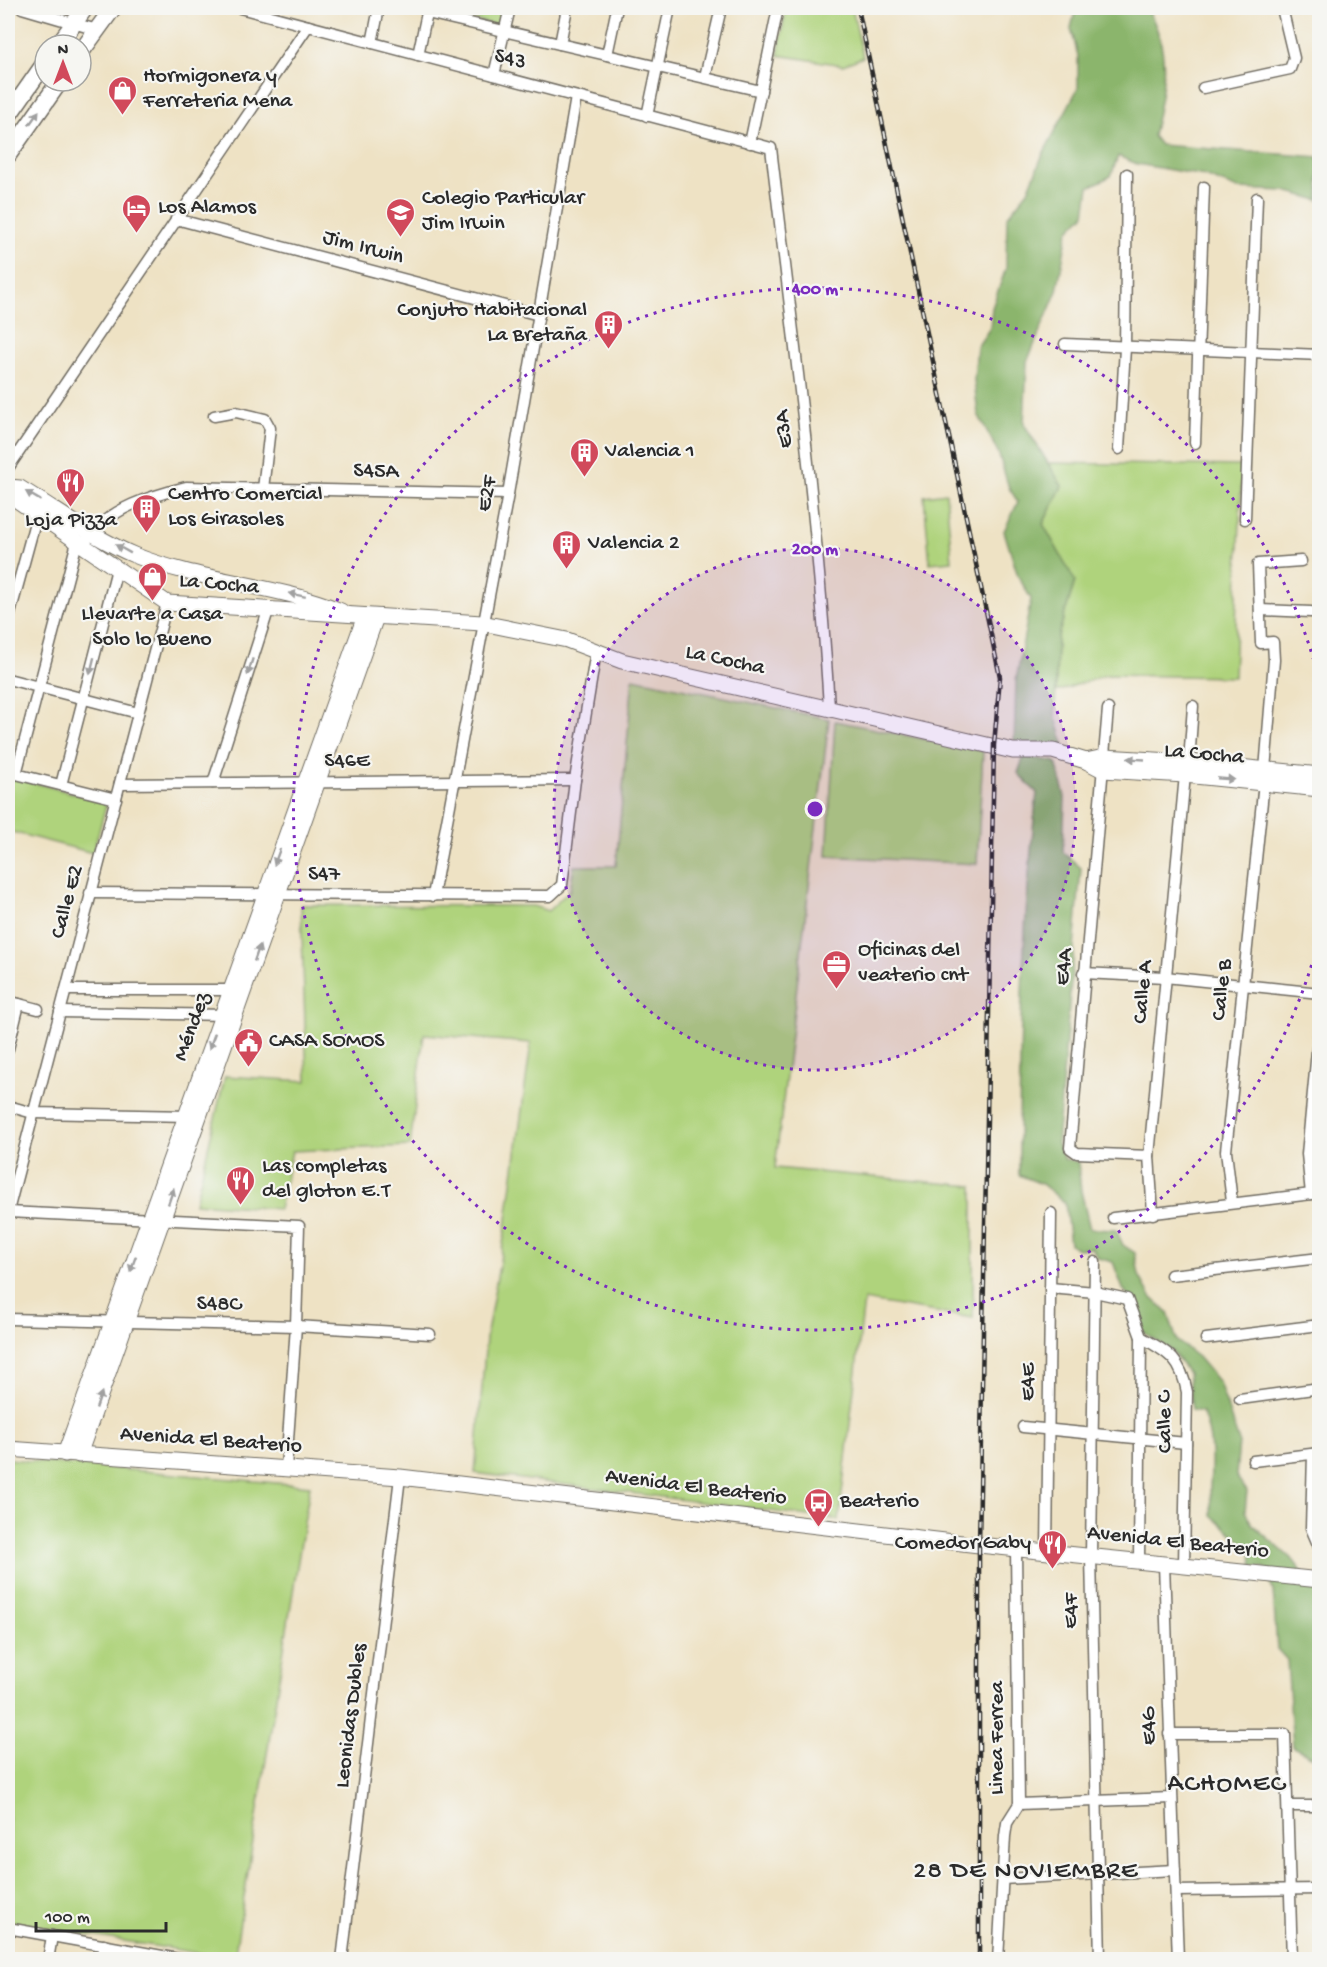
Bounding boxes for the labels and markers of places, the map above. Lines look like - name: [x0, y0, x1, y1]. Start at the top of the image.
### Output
- place label: Hormigonera y Ferreteria Mena: [142, 64, 293, 115]
- shop icon: Hormigonera y Ferreteria Mena: [106, 74, 138, 116]
- place label: Colegio Particular Jim Irwin: [422, 186, 586, 237]
- hotel icon: Los Alamos: [121, 192, 153, 234]
- place label: Los Alamos: [158, 195, 257, 221]
- school or university icon: Colegio Particular Jim Irwin: [385, 196, 417, 238]
- place label: Conjuto Habitacional La Bretaña: [397, 298, 588, 349]
- building icon: Conjuto Habitacional La Bretaña: [592, 308, 624, 350]
- building icon: Valencia 1: [568, 436, 600, 478]
- place label: Valencia 1: [604, 439, 695, 465]
- restaurant icon: Loja Pizza: [55, 466, 87, 508]
- place label: Centro Comercial Los Girasoles: [168, 482, 323, 533]
- building icon: Centro Comercial Los Girasoles: [131, 492, 163, 534]
- place label: Loja Pizza: [25, 508, 118, 534]
- building icon: Valencia 2: [551, 528, 583, 570]
- place label: Valencia 2: [587, 531, 680, 557]
- shop icon: Llevarte a Casa Solo lo Bueno: [136, 560, 168, 602]
- place label: Llevarte a Casa Solo lo Bueno: [81, 602, 223, 653]
- centre of rings: [805, 799, 825, 819]
- place label: Oficinas del veaterio cnt: [858, 938, 970, 989]
- office icon: Oficinas del veaterio cnt: [821, 948, 853, 990]
- public building icon: CASA SOMOS: [232, 1026, 264, 1068]
- place label: CASA SOMOS: [269, 1029, 385, 1055]
- place label: Las completas del gloton E.T: [262, 1154, 392, 1205]
- restaurant icon: Las completas del gloton E.T: [225, 1164, 257, 1206]
- bus stop icon: Beaterio: [803, 1486, 835, 1528]
- place label: Beaterio: [839, 1489, 919, 1515]
- restaurant icon: Comedor Gaby: [1036, 1528, 1068, 1570]
- place label: Comedor Gaby: [895, 1531, 1031, 1557]

